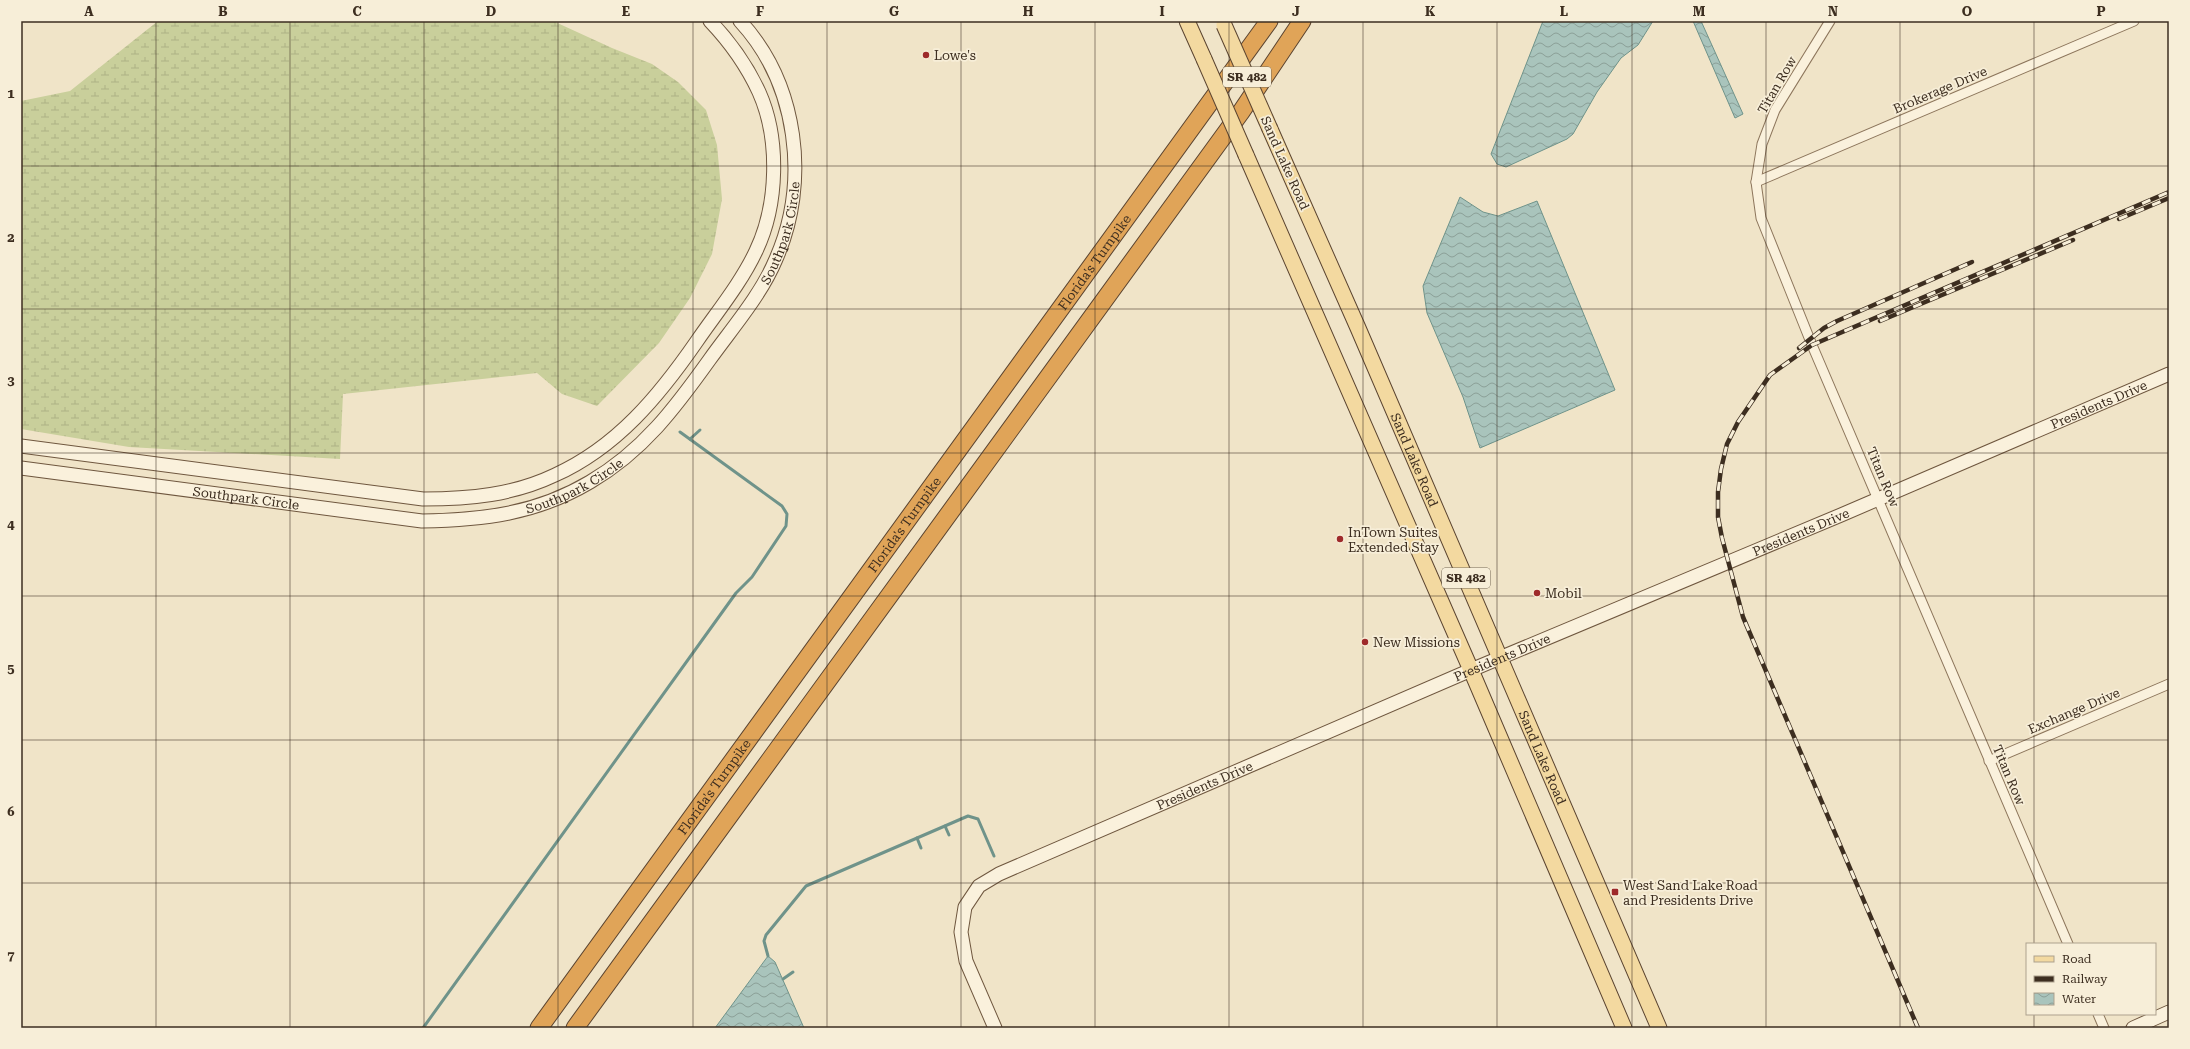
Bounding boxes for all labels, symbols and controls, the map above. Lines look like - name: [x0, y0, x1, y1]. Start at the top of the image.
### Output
- text: A: [84, 4, 94, 19]
- text: B: [218, 4, 228, 19]
- text: C: [352, 4, 362, 19]
- text: D: [486, 4, 496, 19]
- text: E: [622, 4, 630, 19]
- text: F: [756, 4, 764, 19]
- text: G: [889, 4, 899, 19]
- text: H: [1023, 4, 1034, 19]
- text: I: [1159, 4, 1165, 19]
- text: J: [1292, 4, 1300, 19]
- text: K: [1425, 4, 1436, 19]
- text: L: [1560, 4, 1568, 19]
- text: M: [1693, 4, 1706, 19]
- text: N: [1828, 4, 1838, 19]
- text: O: [1962, 4, 1973, 19]
- text: P: [2097, 4, 2106, 19]
- place label: Lowe's: [934, 48, 976, 63]
- marker: Lowe's: [921, 50, 931, 60]
- street label: Titan Row: [1755, 53, 1800, 116]
- street label: Brokerage Drive: [1891, 63, 1989, 117]
- road number: SR 482: [1223, 67, 1271, 87]
- text: 1: [7, 86, 15, 101]
- street label: Sand Lake Road: [1258, 114, 1313, 213]
- street label: Southpark Circle: [757, 181, 802, 287]
- street label: Florida's Turnpike: [1055, 212, 1134, 313]
- text: 2: [7, 230, 15, 245]
- text: 3: [7, 373, 15, 388]
- street label: Presidents Drive: [2048, 377, 2149, 432]
- street label: Sand Lake Road: [1388, 411, 1442, 510]
- street label: Titan Row: [1864, 445, 1902, 509]
- street label: Southpark Circle: [524, 455, 626, 516]
- street label: Florida's Turnpike: [865, 474, 944, 575]
- street label: Southpark Circle: [192, 483, 300, 512]
- street label: Presidents Drive: [1750, 505, 1851, 559]
- text: 4: [7, 517, 15, 532]
- place label: InTown Suites Extended Stay: [1348, 525, 1439, 555]
- marker: InTown Suites Extended Stay: [1335, 534, 1345, 544]
- road number: SR 482: [1442, 568, 1490, 588]
- place label: Mobil: [1545, 586, 1582, 601]
- marker: Mobil: [1532, 588, 1542, 598]
- street label: Presidents Drive: [1451, 630, 1552, 684]
- place label: New Missions: [1373, 635, 1460, 650]
- marker: New Missions: [1360, 637, 1370, 647]
- text: 5: [7, 661, 15, 676]
- street label: Exchange Drive: [2026, 685, 2122, 737]
- street label: Sand Lake Road: [1516, 708, 1570, 807]
- street label: Florida's Turnpike: [674, 736, 753, 837]
- street label: Titan Row: [1990, 743, 2028, 807]
- street label: Presidents Drive: [1154, 758, 1255, 813]
- text: 6: [7, 804, 15, 819]
- place label: West Sand Lake Road and Presidents Drive: [1623, 878, 1758, 908]
- marker: West Sand Lake Road and Presidents Drive: [1610, 887, 1620, 897]
- legend: [2026, 943, 2156, 1015]
- text: 7: [7, 948, 15, 963]
- text: Road: [2062, 952, 2092, 966]
- text: Railway: [2062, 972, 2108, 986]
- text: Water: [2062, 992, 2096, 1006]

